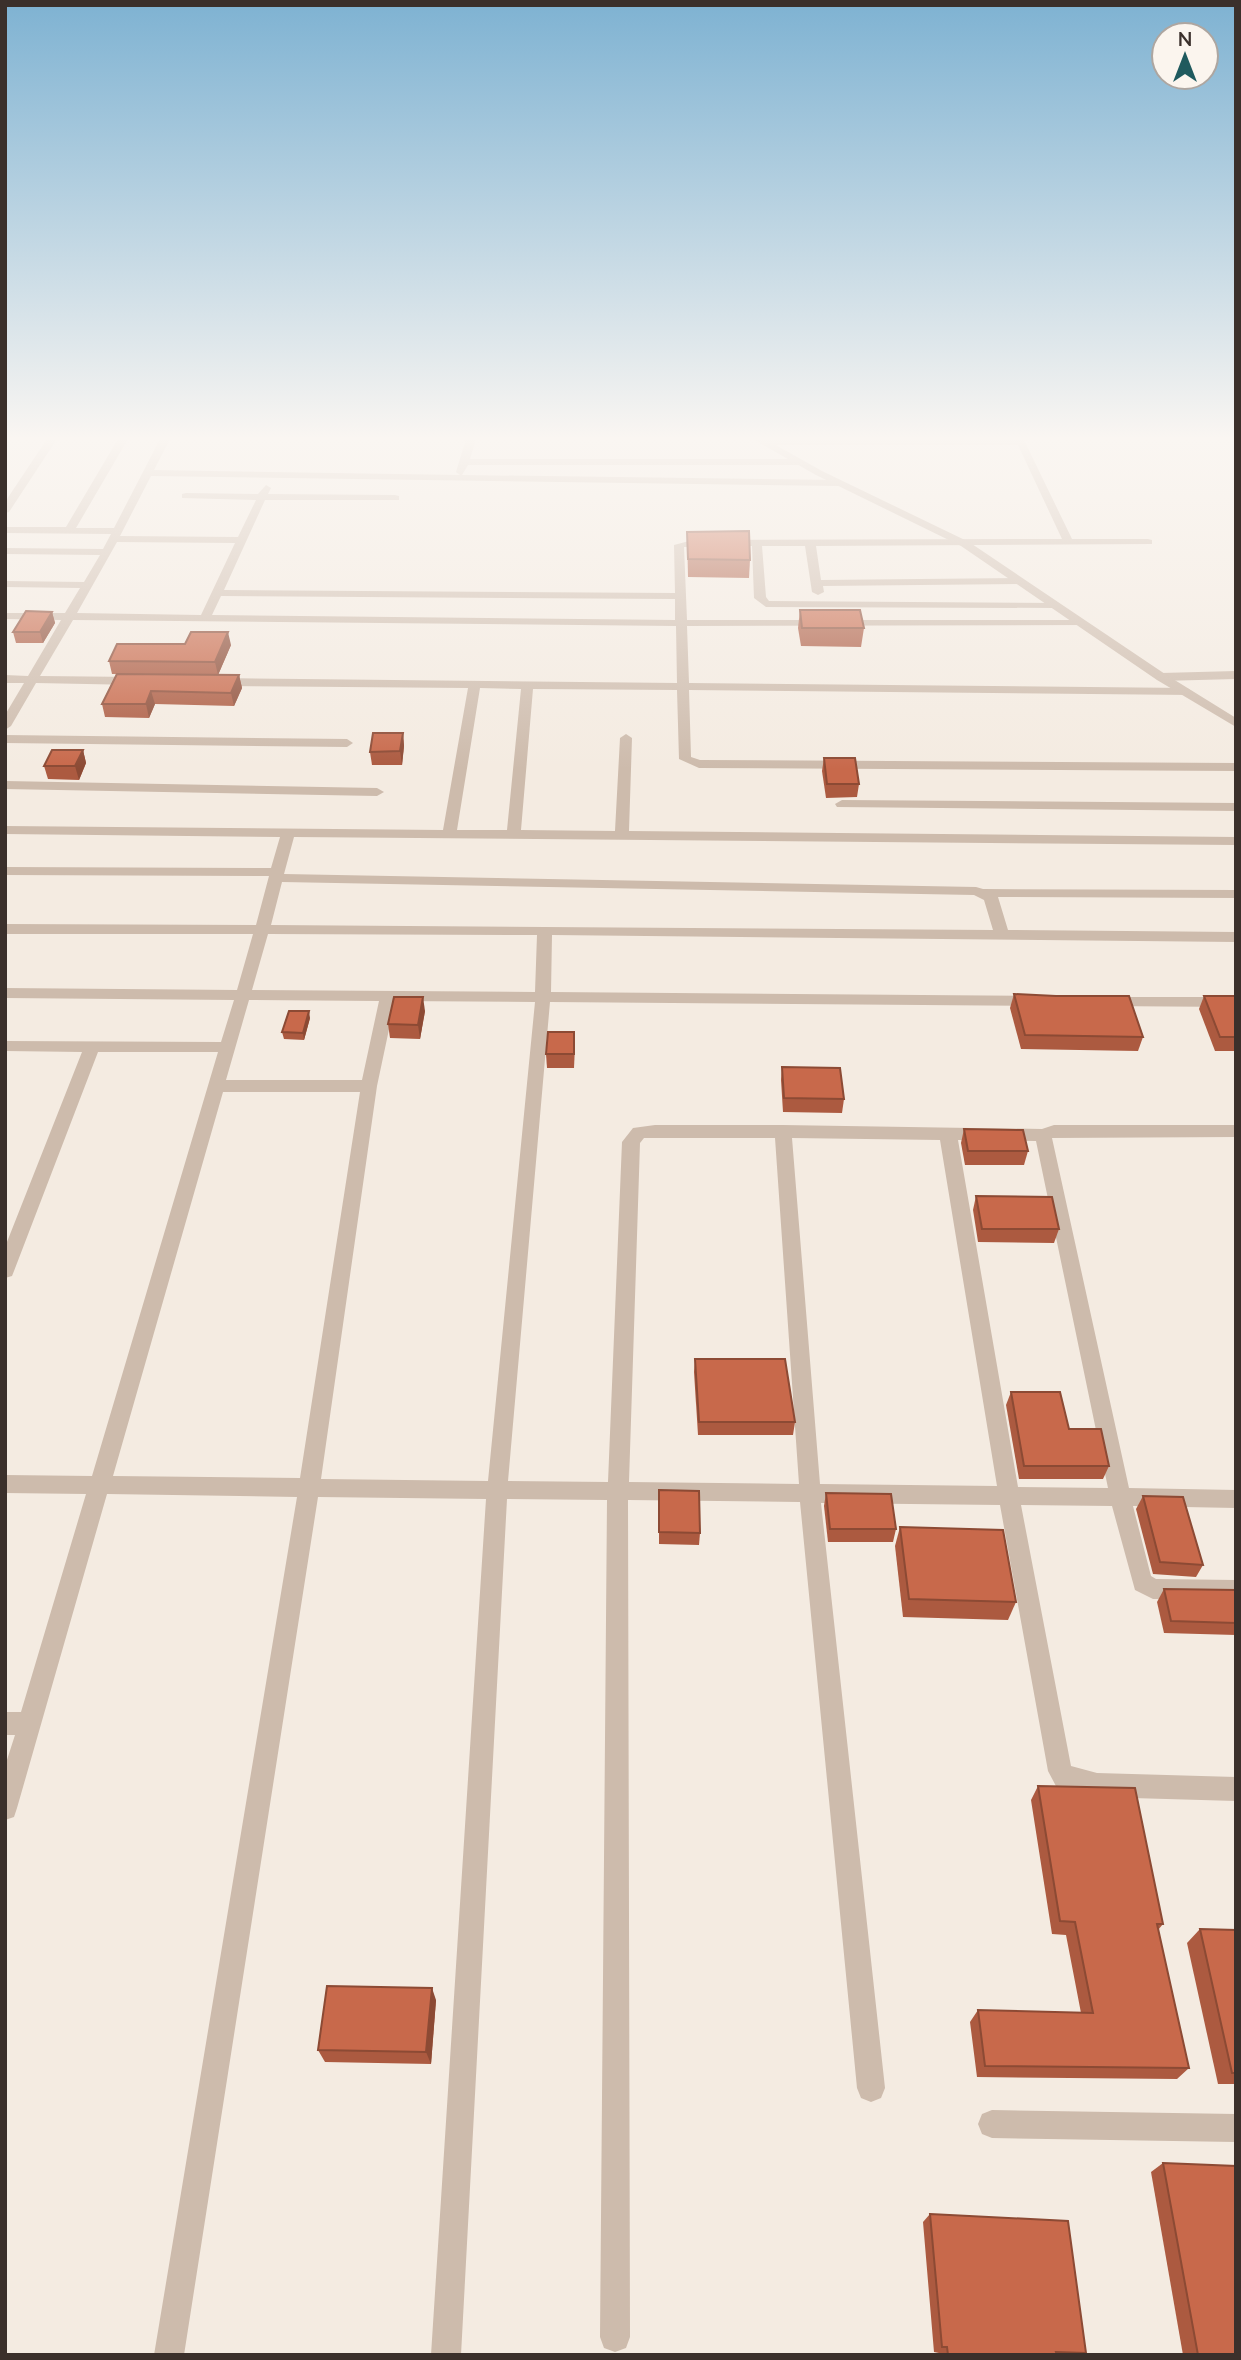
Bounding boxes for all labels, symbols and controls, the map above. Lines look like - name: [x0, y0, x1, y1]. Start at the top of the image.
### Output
- north arrow: [1150, 21, 1220, 91]
- text: N: [1178, 27, 1192, 50]

